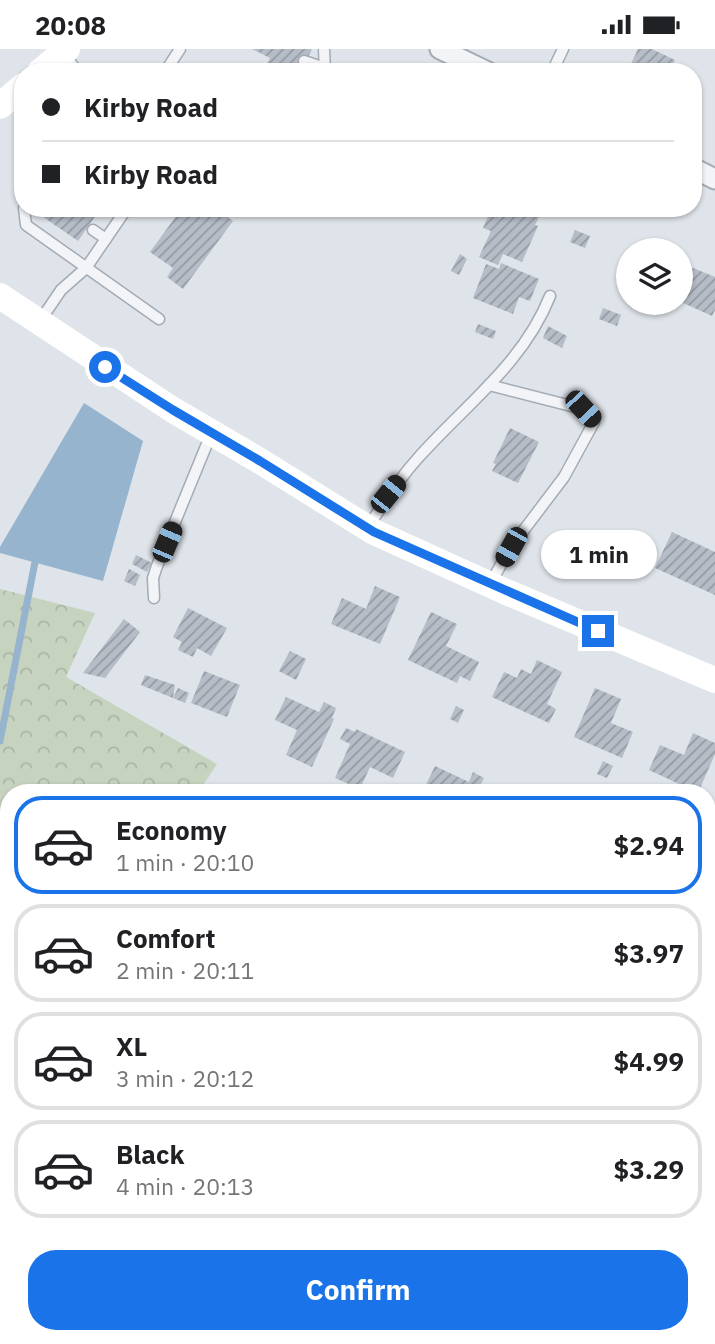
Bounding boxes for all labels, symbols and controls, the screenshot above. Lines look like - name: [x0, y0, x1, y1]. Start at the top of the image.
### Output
- text: 20:08: [35, 8, 106, 42]
- text: Kirby Road: [84, 90, 218, 124]
- text: Kirby Road: [84, 157, 218, 191]
- map controls: [616, 238, 693, 315]
- button: layers: [616, 238, 693, 315]
- route start: [89, 351, 121, 383]
- car: [561, 386, 606, 432]
- car: [367, 471, 410, 517]
- car: [150, 519, 185, 565]
- car: [492, 524, 531, 570]
- callout: 1 min: [540, 529, 656, 579]
- text: 1 min: [569, 539, 629, 569]
- route end: [582, 615, 614, 647]
- text: Economy: [116, 813, 227, 847]
- icon: car: [32, 814, 95, 877]
- text: $2.94: [614, 828, 684, 862]
- text: 1 min · 20:10: [116, 847, 254, 877]
- text: Comfort: [116, 921, 215, 955]
- icon: car: [32, 922, 95, 985]
- text: $3.97: [614, 936, 684, 970]
- text: 2 min · 20:11: [116, 955, 254, 985]
- text: XL: [116, 1029, 147, 1063]
- icon: car: [32, 1030, 95, 1093]
- text: $4.99: [614, 1044, 684, 1078]
- text: 3 min · 20:12: [116, 1063, 254, 1093]
- text: Black: [116, 1137, 184, 1171]
- icon: car: [32, 1138, 95, 1201]
- text: $3.29: [614, 1152, 684, 1186]
- text: 4 min · 20:13: [116, 1171, 254, 1201]
- button: Confirm: [28, 1250, 688, 1330]

